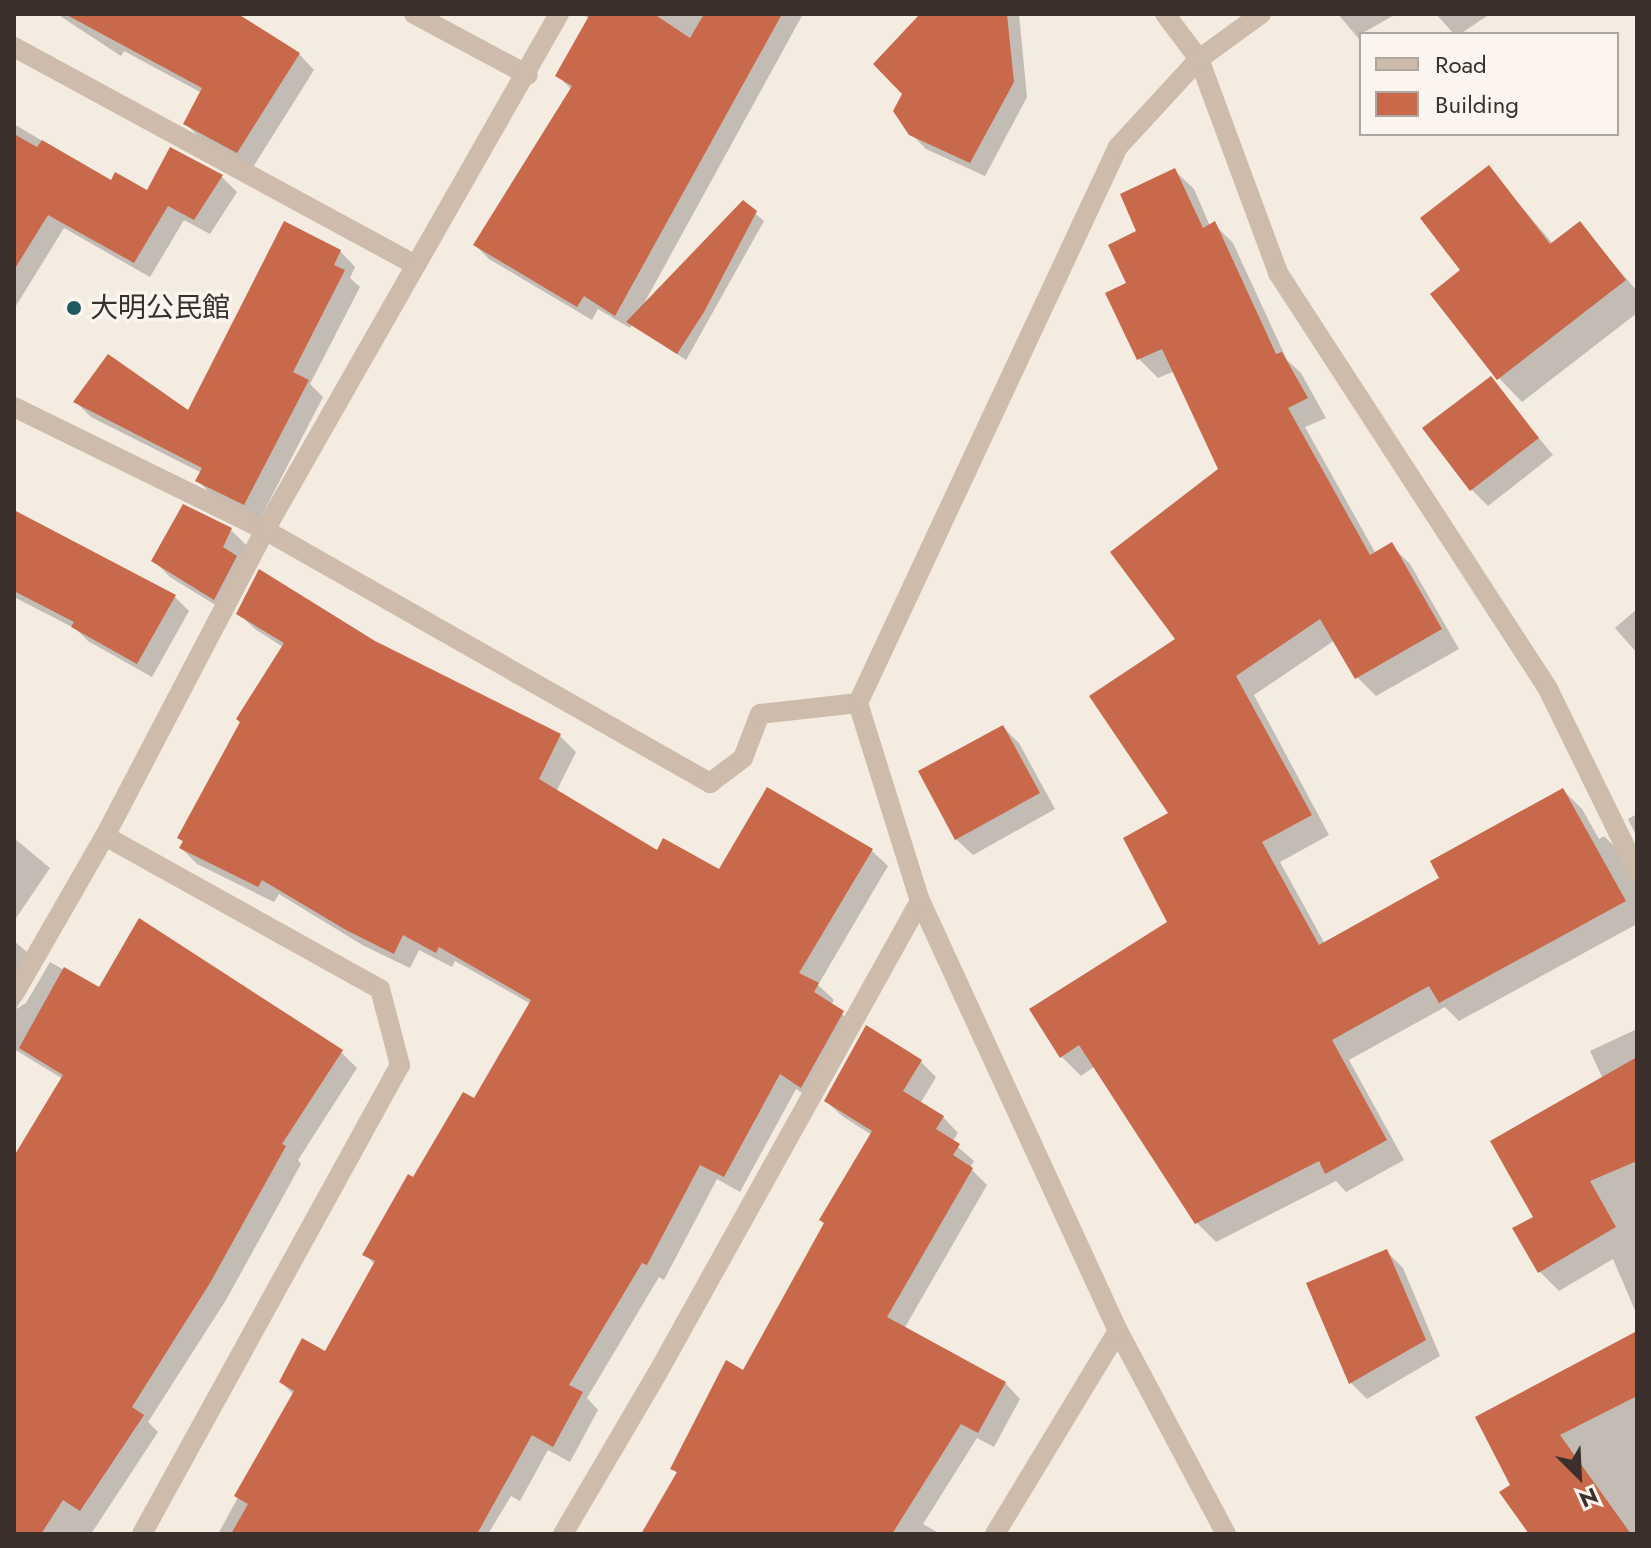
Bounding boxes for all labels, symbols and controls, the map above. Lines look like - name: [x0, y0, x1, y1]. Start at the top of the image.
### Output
- legend: [1359, 32, 1619, 136]
- text: Road: [1435, 47, 1487, 82]
- text: Building: [1435, 87, 1519, 122]
- place label: 大明公民館: [90, 291, 230, 325]
- marker: 大明公民館: [65, 299, 83, 317]
- north arrow: [1539, 1436, 1619, 1516]
- text: N: [1574, 1480, 1603, 1516]

